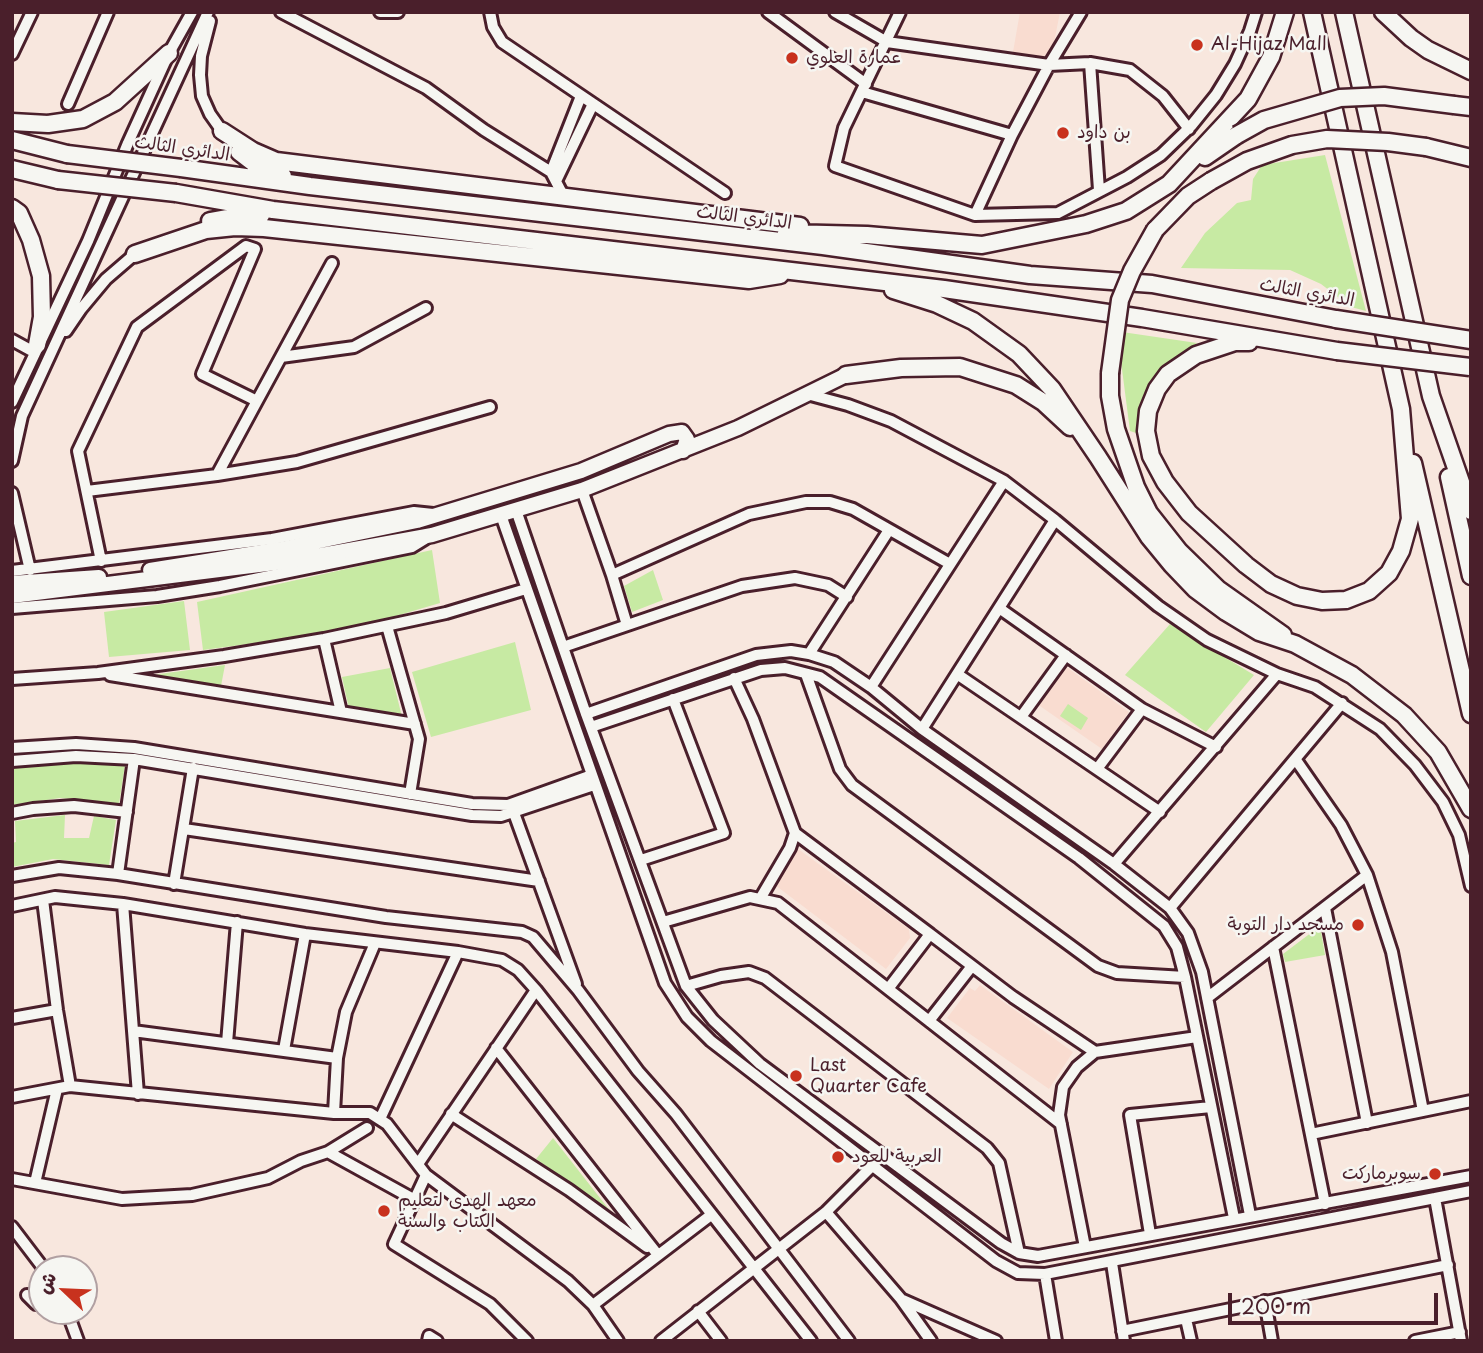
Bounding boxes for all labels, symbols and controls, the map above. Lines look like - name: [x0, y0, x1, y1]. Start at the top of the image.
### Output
- place label: Al-Hijaz Mall: [1211, 34, 1327, 56]
- marker: Al-Hijaz Mall: [1189, 37, 1205, 53]
- place label: عمارة العلوي: [806, 47, 902, 69]
- marker: عمارة العلوي: [784, 50, 800, 66]
- place label: بن داود: [1077, 122, 1131, 144]
- marker: بن داود: [1055, 125, 1071, 141]
- street label: الدائري الثالث: [133, 132, 231, 166]
- street label: الدائري الثالث: [695, 201, 793, 235]
- street label: الدائري الثالث: [1258, 274, 1356, 312]
- place label: مسجد دار التوبة: [1228, 914, 1344, 936]
- marker: مسجد دار التوبة: [1350, 917, 1366, 933]
- place label: Last Quarter Cafe: [810, 1055, 927, 1098]
- marker: Last Quarter Cafe: [788, 1068, 804, 1084]
- place label: العربية للعود: [852, 1146, 942, 1168]
- marker: العربية للعود: [830, 1149, 846, 1165]
- place label: سوبرماركت: [1342, 1163, 1421, 1185]
- marker: سوبرماركت: [1427, 1166, 1443, 1182]
- place label: معهد الهدى لتعليم الكتاب والسنة: [398, 1190, 537, 1232]
- marker: معهد الهدى لتعليم الكتاب والسنة: [376, 1203, 392, 1219]
- north arrow: [28, 1255, 98, 1325]
- text: ش: [29, 1267, 62, 1298]
- scale bar: [1231, 1280, 1441, 1324]
- text: 200 m: [1241, 1289, 1311, 1321]

